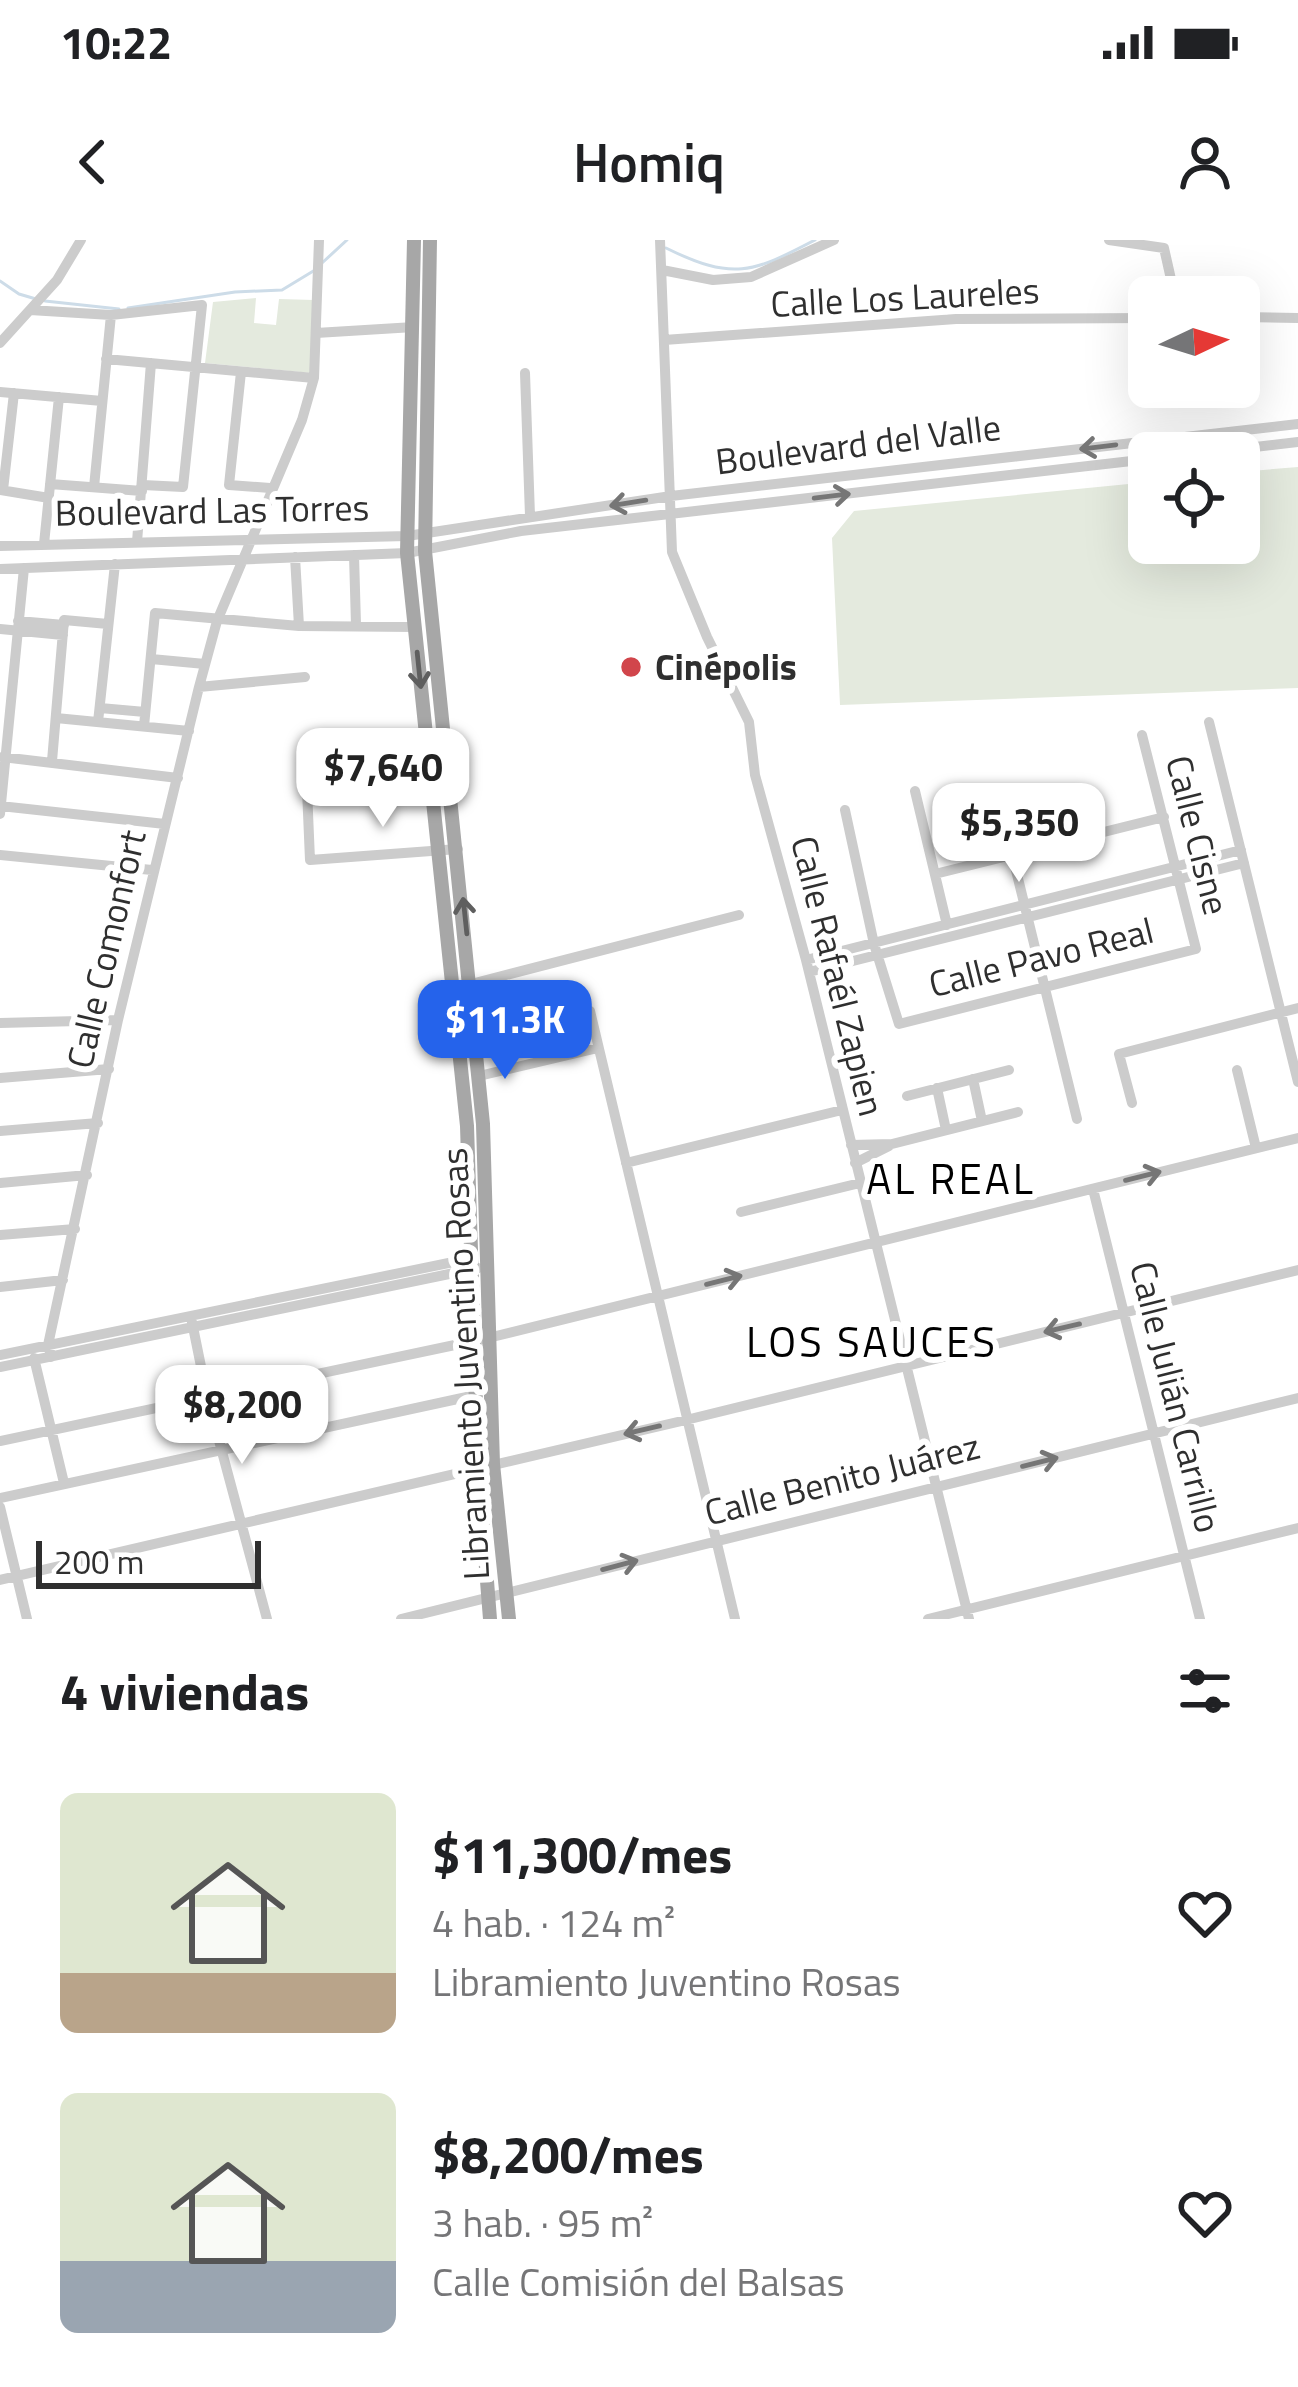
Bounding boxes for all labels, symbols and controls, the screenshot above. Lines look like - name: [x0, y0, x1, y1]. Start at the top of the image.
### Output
- text: 10:22: [60, 8, 172, 76]
- text: Homiq: [573, 121, 725, 203]
- icon: back: [60, 129, 126, 195]
- icon: person: [1172, 129, 1238, 195]
- street label: Calle Los Laureles: [769, 262, 1041, 331]
- north arrow: [1128, 276, 1260, 408]
- map controls: [1128, 276, 1260, 564]
- street label: Boulevard del Valle: [712, 399, 1004, 488]
- button: locate: [1128, 432, 1260, 564]
- one-way arrow: [1079, 436, 1118, 458]
- street label: Boulevard Las Torres: [54, 479, 370, 540]
- one-way arrow: [812, 484, 851, 506]
- one-way arrow: [609, 492, 648, 515]
- place label: Cinépolis: [655, 639, 797, 694]
- one-way arrow: [409, 649, 431, 688]
- marker: Cinépolis: [618, 654, 644, 680]
- pin: $7,640: [285, 728, 481, 830]
- text: $7,640: [323, 737, 443, 796]
- street label: Calle Cisne: [1152, 750, 1245, 920]
- pin: $5,350: [921, 783, 1117, 885]
- text: $5,350: [959, 792, 1079, 851]
- street label: Calle Comonfort: [51, 824, 160, 1073]
- street label: Calle Rafaél Zapien: [777, 830, 900, 1122]
- one-way arrow: [453, 897, 475, 936]
- street label: Calle Pavo Real: [923, 902, 1159, 1011]
- pin: $11.3K: [407, 980, 603, 1082]
- text: $11.3K: [445, 989, 565, 1048]
- district label: AL REAL: [866, 1146, 1036, 1210]
- street label: Libramiento Juventino Rosas: [426, 1147, 503, 1581]
- one-way arrow: [1124, 1164, 1162, 1186]
- street label: Calle Julián Carrillo: [1116, 1256, 1237, 1538]
- one-way arrow: [704, 1268, 742, 1290]
- district label: LOS SAUCES: [746, 1309, 998, 1373]
- one-way arrow: [1044, 1317, 1082, 1340]
- pin: $8,200: [144, 1365, 340, 1467]
- text: $8,200: [182, 1374, 302, 1433]
- street label: Calle Benito Juárez: [699, 1418, 985, 1539]
- one-way arrow: [624, 1419, 662, 1442]
- one-way arrow: [1020, 1450, 1058, 1472]
- scale bar: [36, 1535, 261, 1588]
- text: 200 m: [54, 1537, 144, 1587]
- one-way arrow: [601, 1553, 639, 1575]
- text: 4 viviendas: [60, 1652, 309, 1730]
- icon: filters: [1172, 1658, 1238, 1724]
- text: $11,300/mes: [432, 1815, 732, 1893]
- icon: home: [156, 1841, 300, 1985]
- icon: heart: [1172, 1880, 1238, 1946]
- text: 4 hab. · 124 m²: [432, 1893, 675, 1952]
- text: Libramiento Juventino Rosas: [432, 1952, 901, 2011]
- text: $8,200/mes: [432, 2115, 704, 2193]
- icon: home: [156, 2141, 300, 2285]
- icon: heart: [1172, 2180, 1238, 2246]
- text: 3 hab. · 95 m²: [432, 2193, 653, 2252]
- text: Calle Comisión del Balsas: [432, 2252, 845, 2311]

